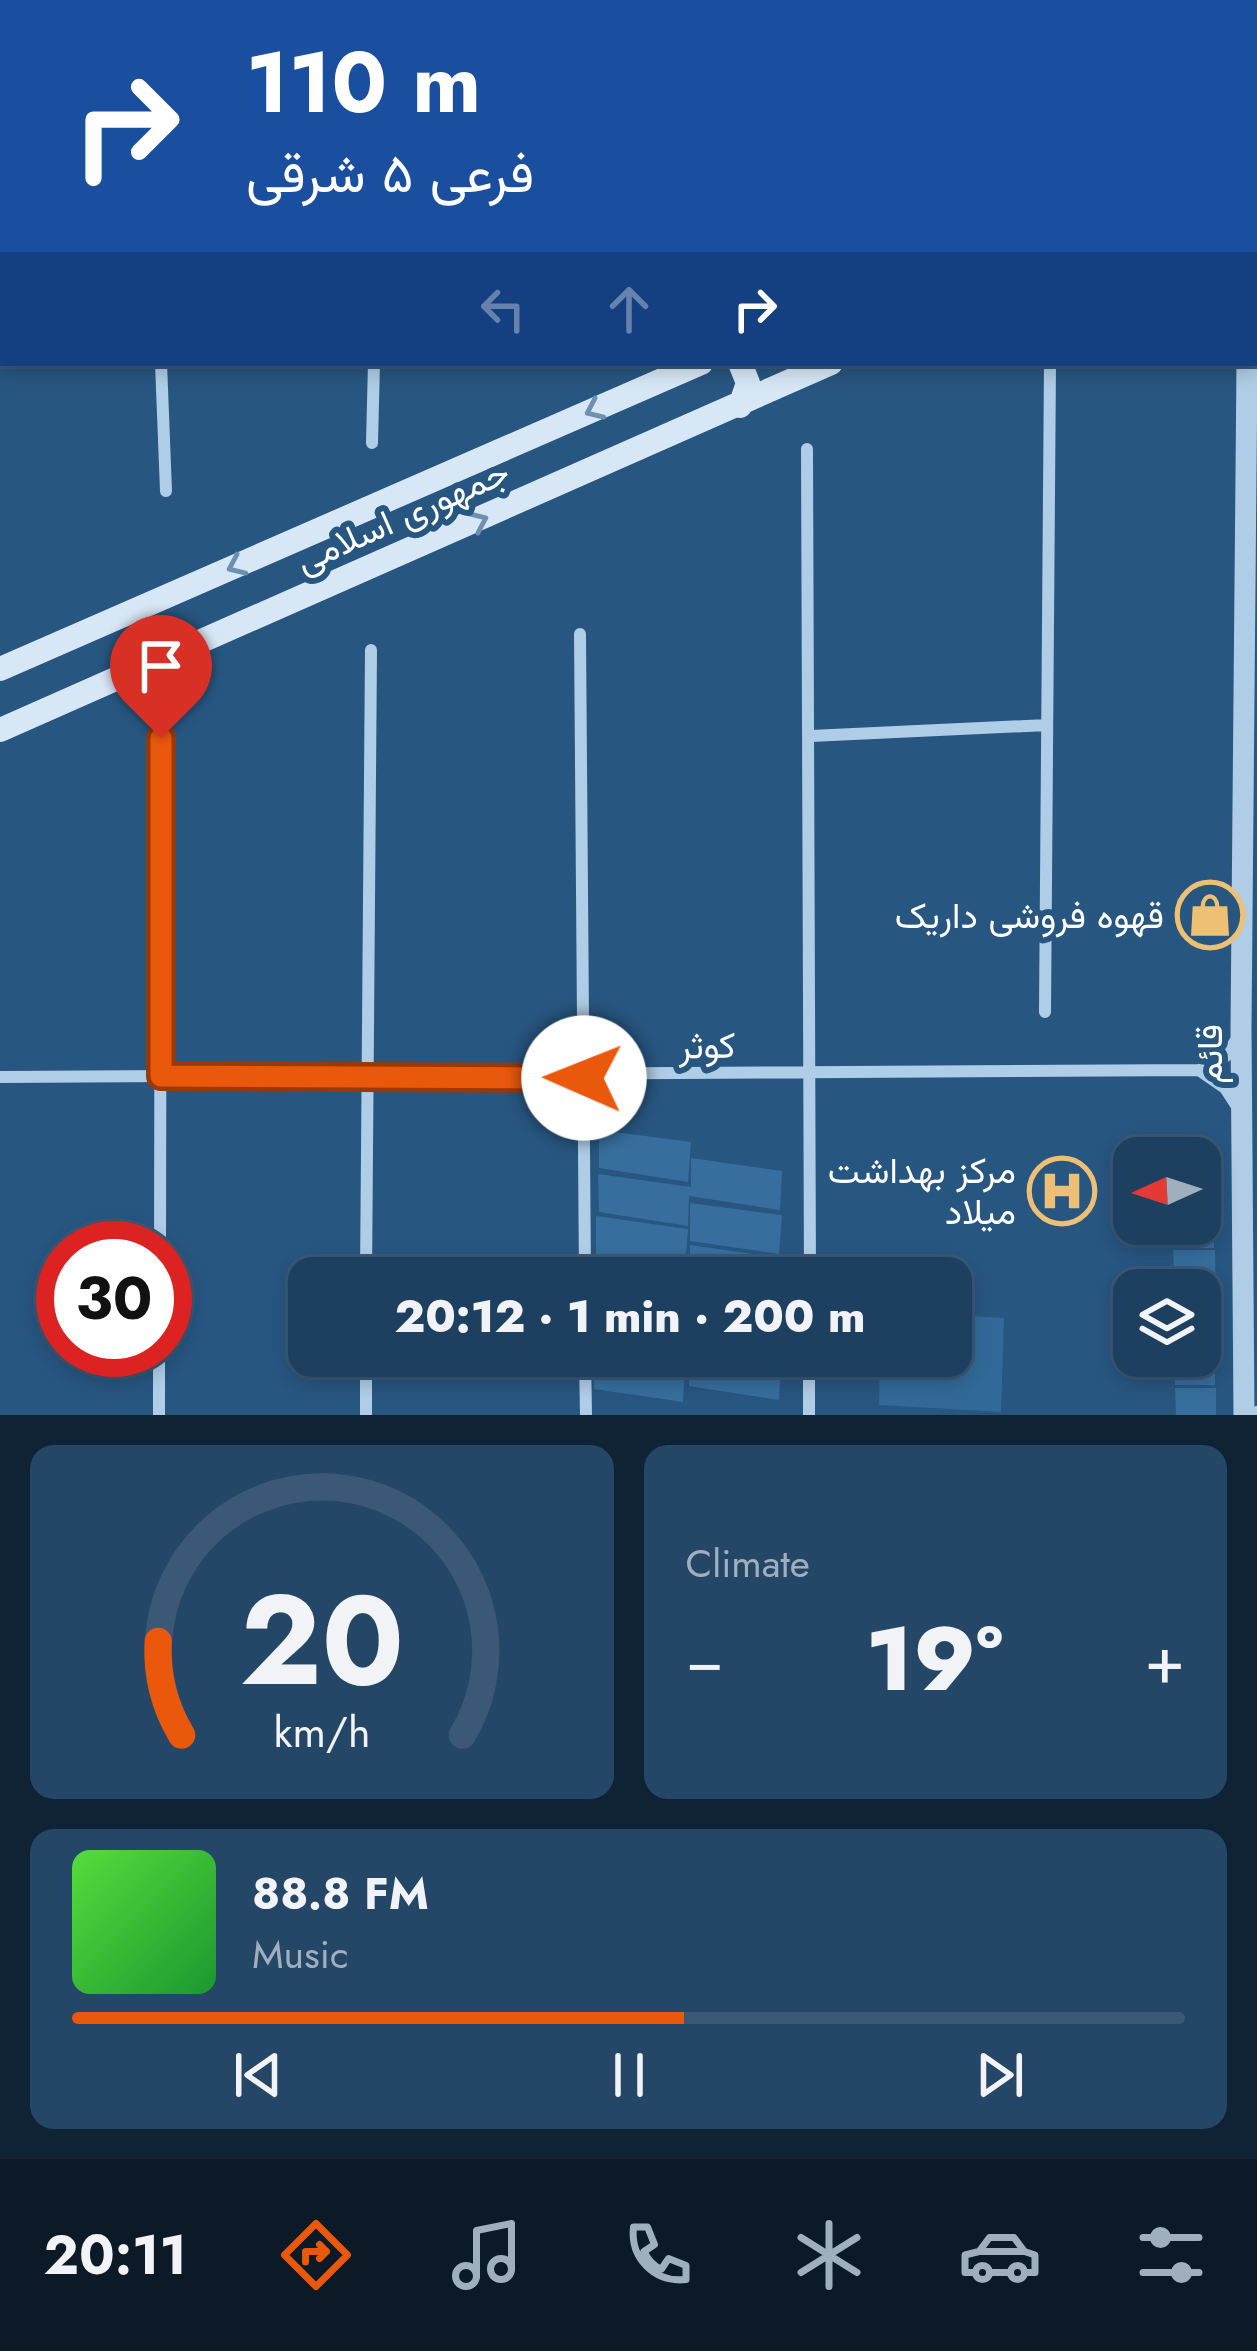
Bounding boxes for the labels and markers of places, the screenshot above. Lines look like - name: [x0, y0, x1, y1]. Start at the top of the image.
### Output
- pin: [110, 615, 212, 738]
- shop icon: قهوه فروشی داریک: [1175, 880, 1245, 950]
- place label: قهوه فروشی داریک: [895, 889, 1164, 941]
- place label: مرکز بهداشت میلاد: [828, 1144, 1016, 1237]
- hospital icon: مرکز بهداشت میلاد: [1027, 1156, 1097, 1226]

